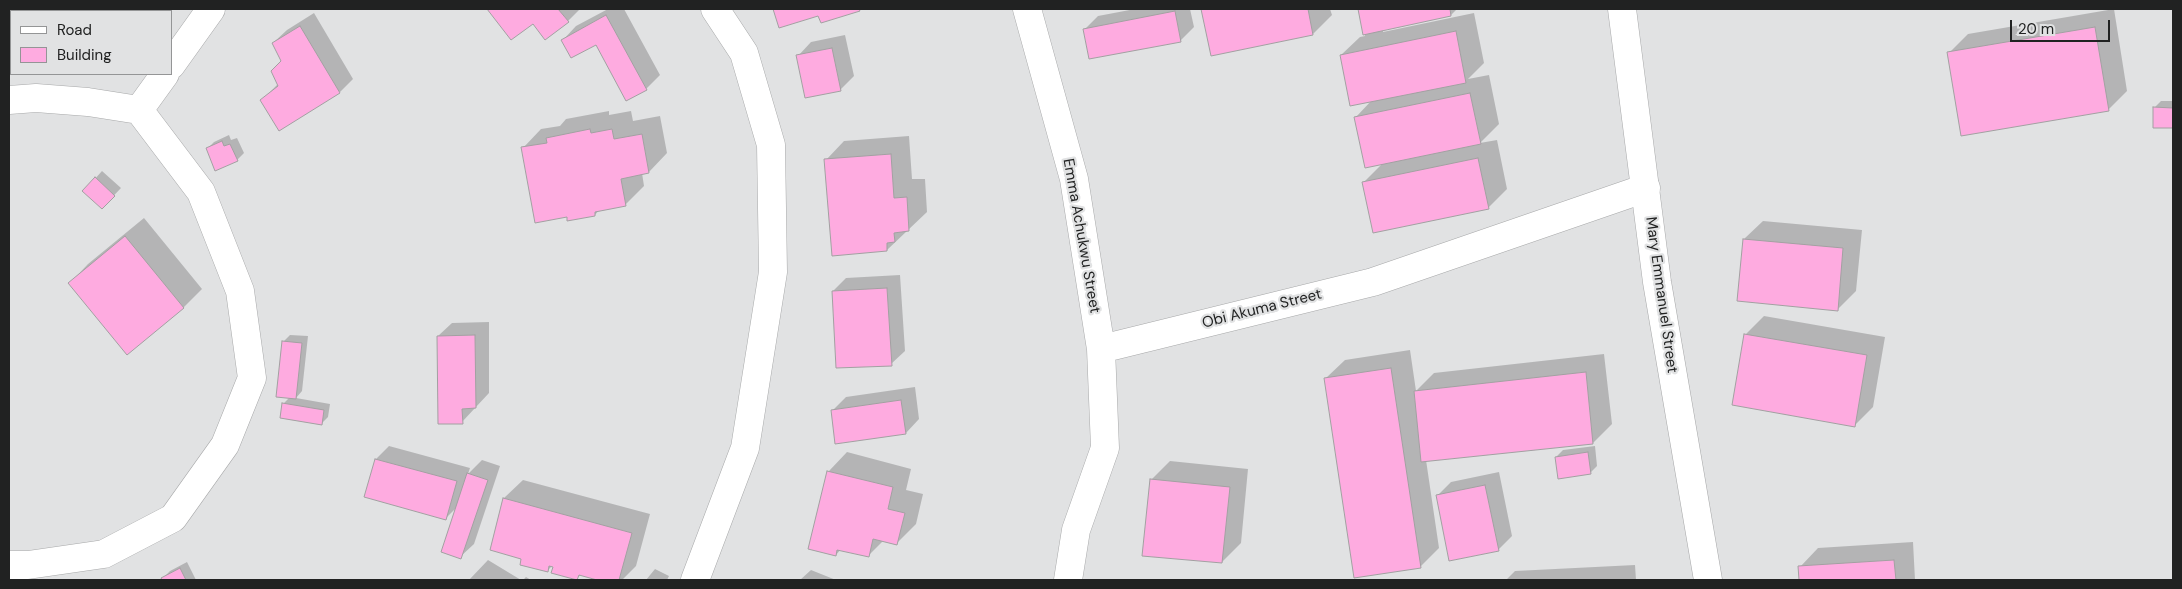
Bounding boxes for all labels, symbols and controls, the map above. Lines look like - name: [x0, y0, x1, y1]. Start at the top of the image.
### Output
- legend: [10, 10, 172, 75]
- scale bar: [2012, 10, 2112, 42]
- text: 20 m: [2018, 19, 2054, 39]
- text: Road: [57, 20, 92, 40]
- text: Building: [57, 45, 112, 65]
- street label: Emma Achukwu Street: [1059, 157, 1103, 315]
- street label: Mary Emmanuel Street: [1641, 216, 1681, 374]
- street label: Obi Akuma Street: [1200, 285, 1324, 333]

